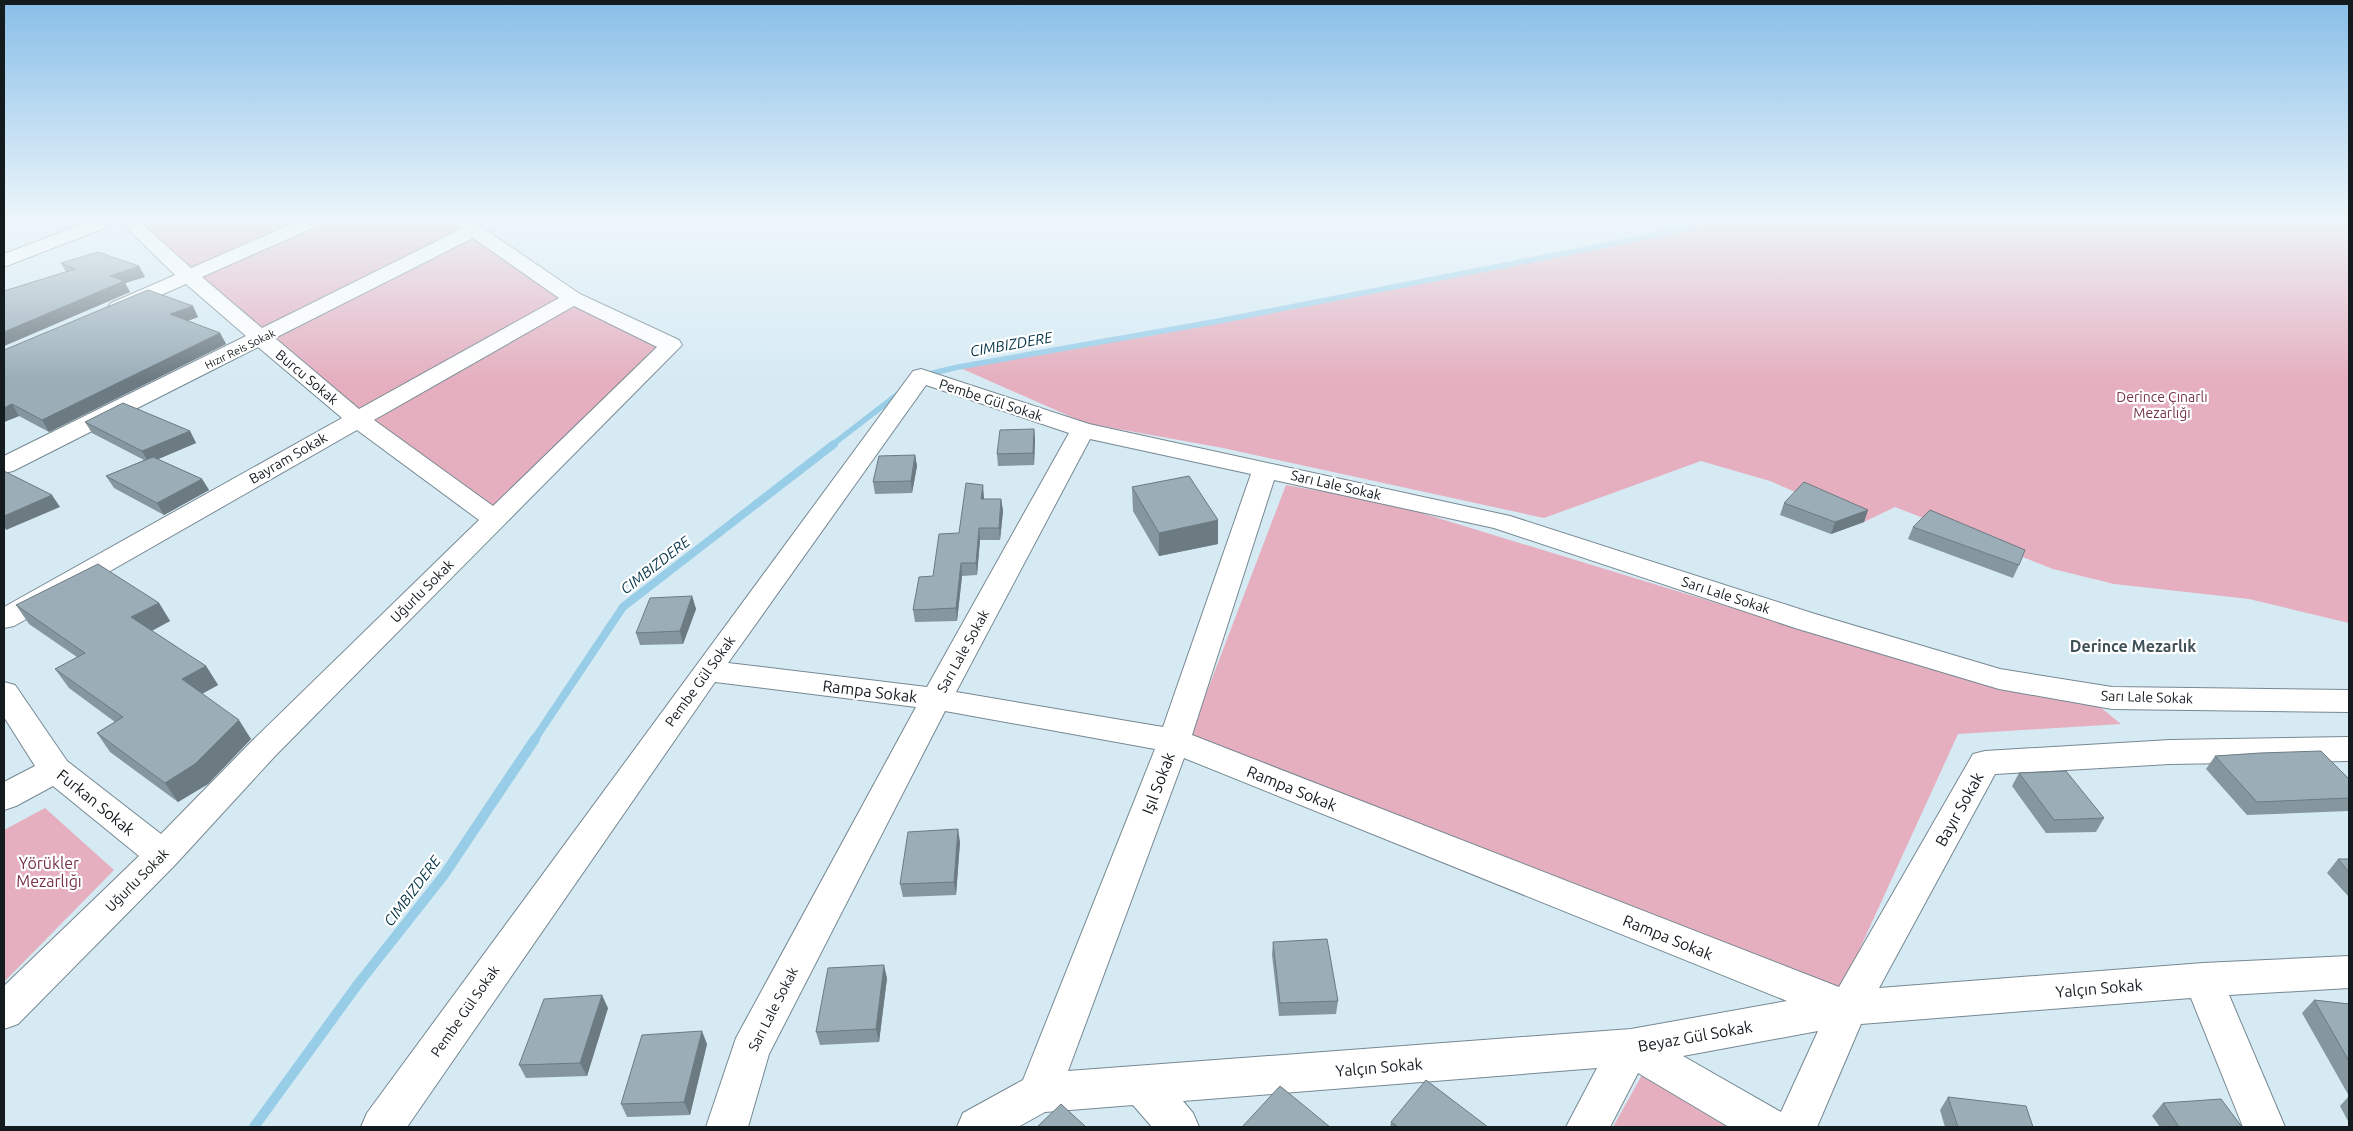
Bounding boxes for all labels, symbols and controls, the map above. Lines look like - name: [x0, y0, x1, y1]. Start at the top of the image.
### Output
- street label: Hızır Reis Sokak: [203, 327, 277, 371]
- water label: CIMBIZDERE: [969, 328, 1054, 360]
- street label: Burcu Sokak: [272, 346, 342, 408]
- street label: Pembe Gül Sokak: [937, 376, 1045, 424]
- park label: Derince Çınarlı Mezarlığı: [2116, 389, 2208, 421]
- street label: Bayram Sokak: [246, 429, 330, 487]
- street label: Sarı Lale Sokak: [1289, 467, 1383, 503]
- water label: CIMBIZDERE: [617, 532, 694, 597]
- street label: Uğurlu Sokak: [387, 556, 457, 626]
- street label: Sarı Lale Sokak: [1680, 573, 1772, 617]
- street label: Sarı Lale Sokak: [934, 607, 992, 695]
- street label: Pembe Gül Sokak: [662, 633, 738, 729]
- district label: Derince Mezarlık: [2070, 637, 2196, 655]
- street label: Rampa Sokak: [822, 676, 918, 706]
- street label: Sarı Lale Sokak: [2101, 687, 2193, 707]
- street label: Işıl Sokak: [1138, 749, 1178, 817]
- street label: Rampa Sokak: [1244, 762, 1340, 814]
- street label: Furkan Sokak: [54, 765, 138, 839]
- street label: Bayır Sokak: [1931, 769, 1987, 849]
- street label: Uğurlu Sokak: [102, 845, 172, 915]
- water label: CIMBIZDERE: [380, 852, 444, 929]
- park label: Yörükler Mezarlığı: [16, 854, 82, 890]
- street label: Rampa Sokak: [1620, 911, 1716, 963]
- street label: Pembe Gül Sokak: [427, 962, 503, 1060]
- street label: Sarı Lale Sokak: [745, 964, 801, 1054]
- street label: Yalçın Sokak: [2055, 975, 2143, 1001]
- street label: Beyaz Gül Sokak: [1636, 1017, 1754, 1055]
- street label: Yalçın Sokak: [1335, 1054, 1423, 1080]

